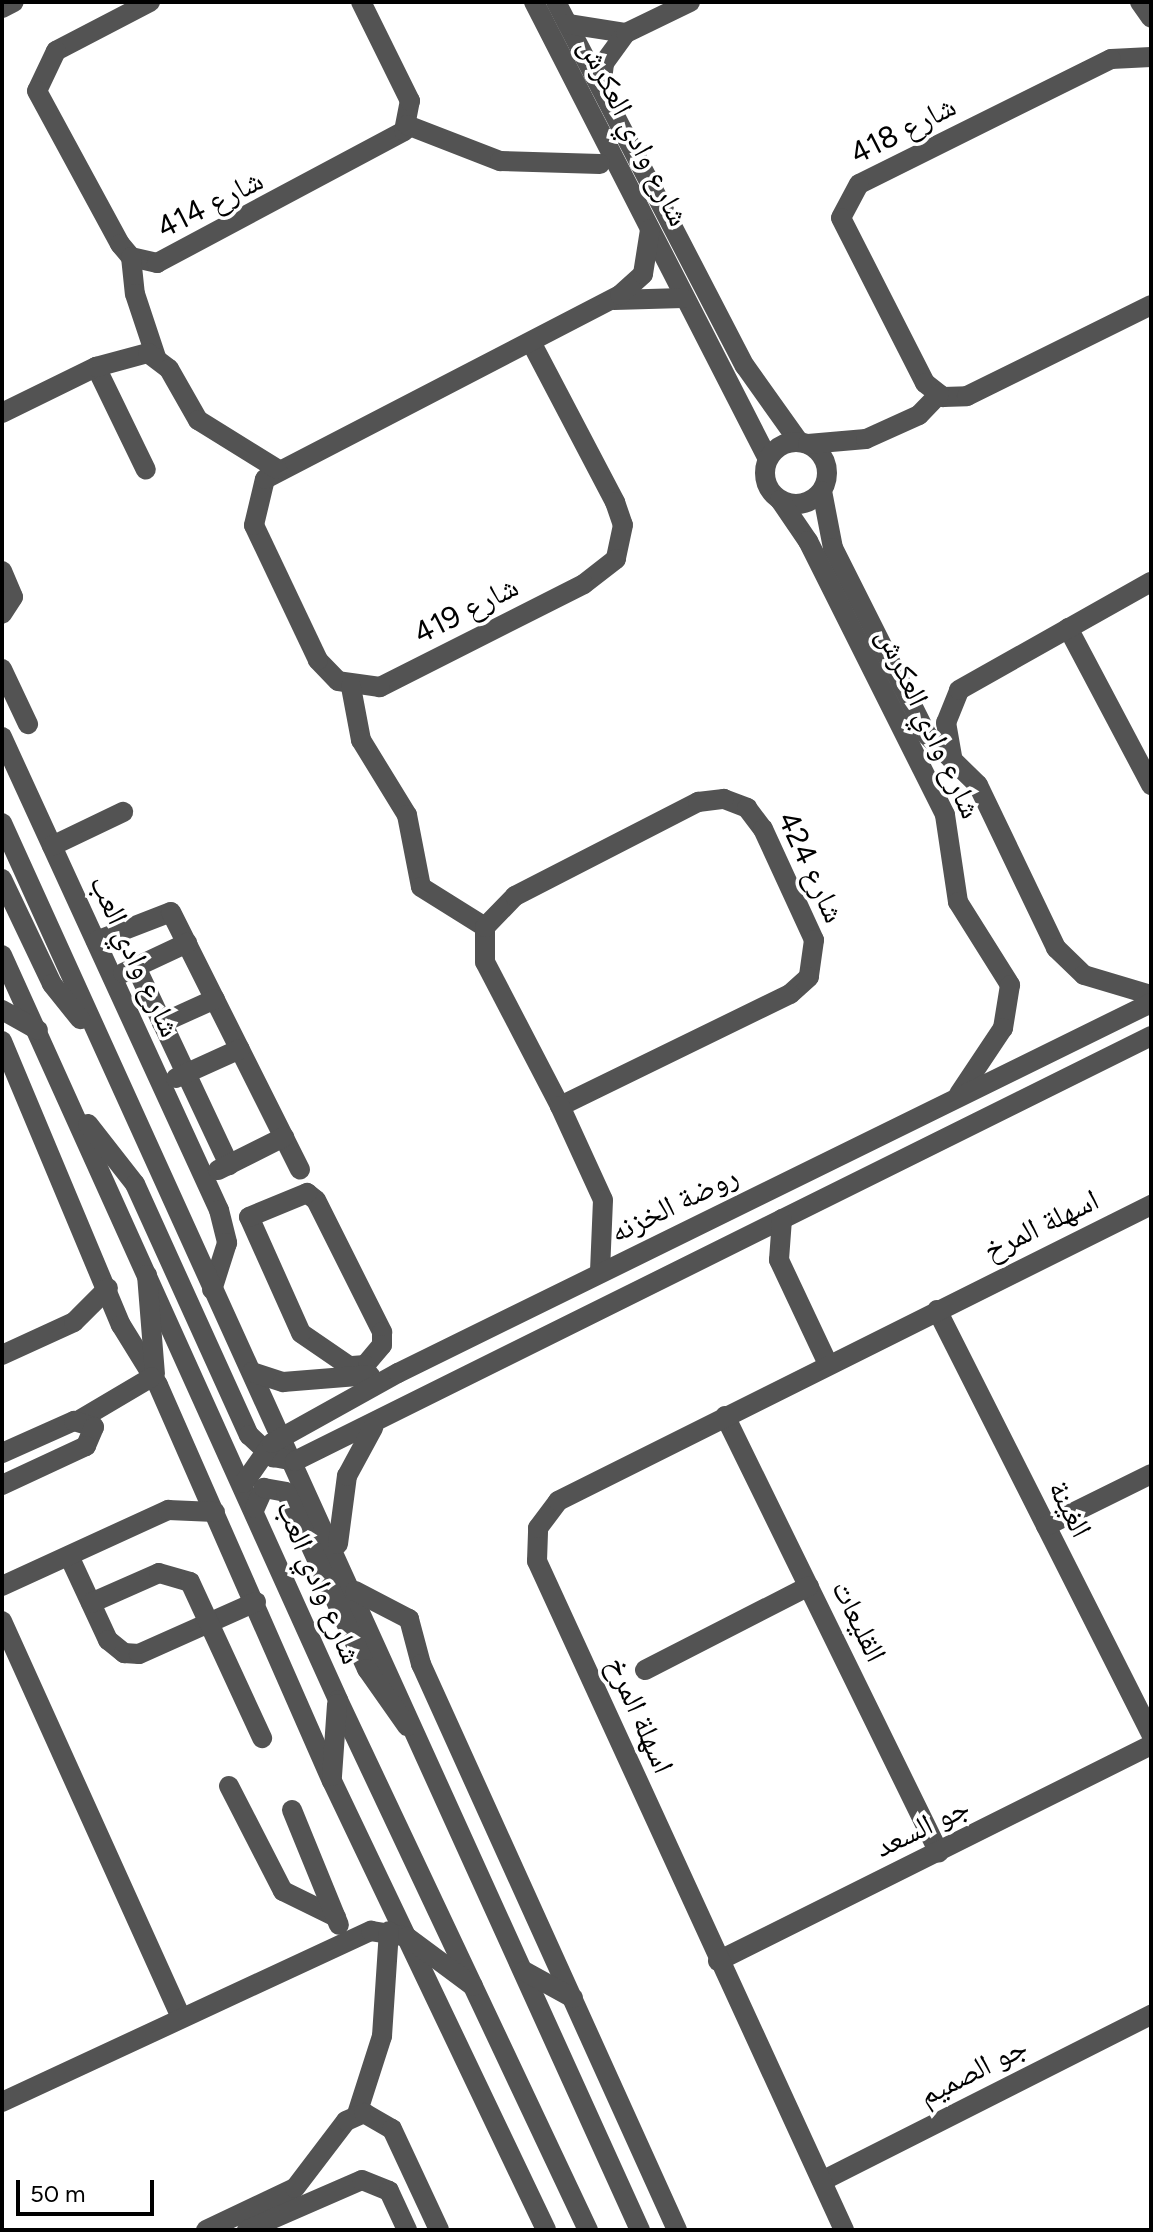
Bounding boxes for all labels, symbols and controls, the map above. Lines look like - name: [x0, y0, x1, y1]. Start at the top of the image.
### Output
- street label: شارع وادي العكرش: [571, 32, 697, 232]
- street label: شارع 418: [844, 88, 962, 172]
- street label: شارع 414: [151, 162, 269, 246]
- street label: شارع 419: [408, 568, 524, 652]
- street label: شارع وادي العكرش: [869, 622, 989, 824]
- street label: شارع 424: [770, 806, 852, 928]
- street label: شارع وادي العب: [82, 869, 188, 1043]
- street label: روضة الخزنه: [604, 1158, 744, 1250]
- street label: اسهلة المرخ: [978, 1182, 1104, 1268]
- street label: الغينة: [1041, 1475, 1099, 1543]
- street label: شارع وادي العب: [268, 1495, 370, 1669]
- street label: القليعات: [824, 1574, 894, 1668]
- street label: اسهلة المرخ: [598, 1651, 682, 1779]
- street label: جو السعد: [869, 1789, 975, 1865]
- street label: جو الصميم: [913, 2029, 1033, 2113]
- scale bar: [20, 2164, 158, 2214]
- text: 50 m: [30, 2179, 86, 2208]

